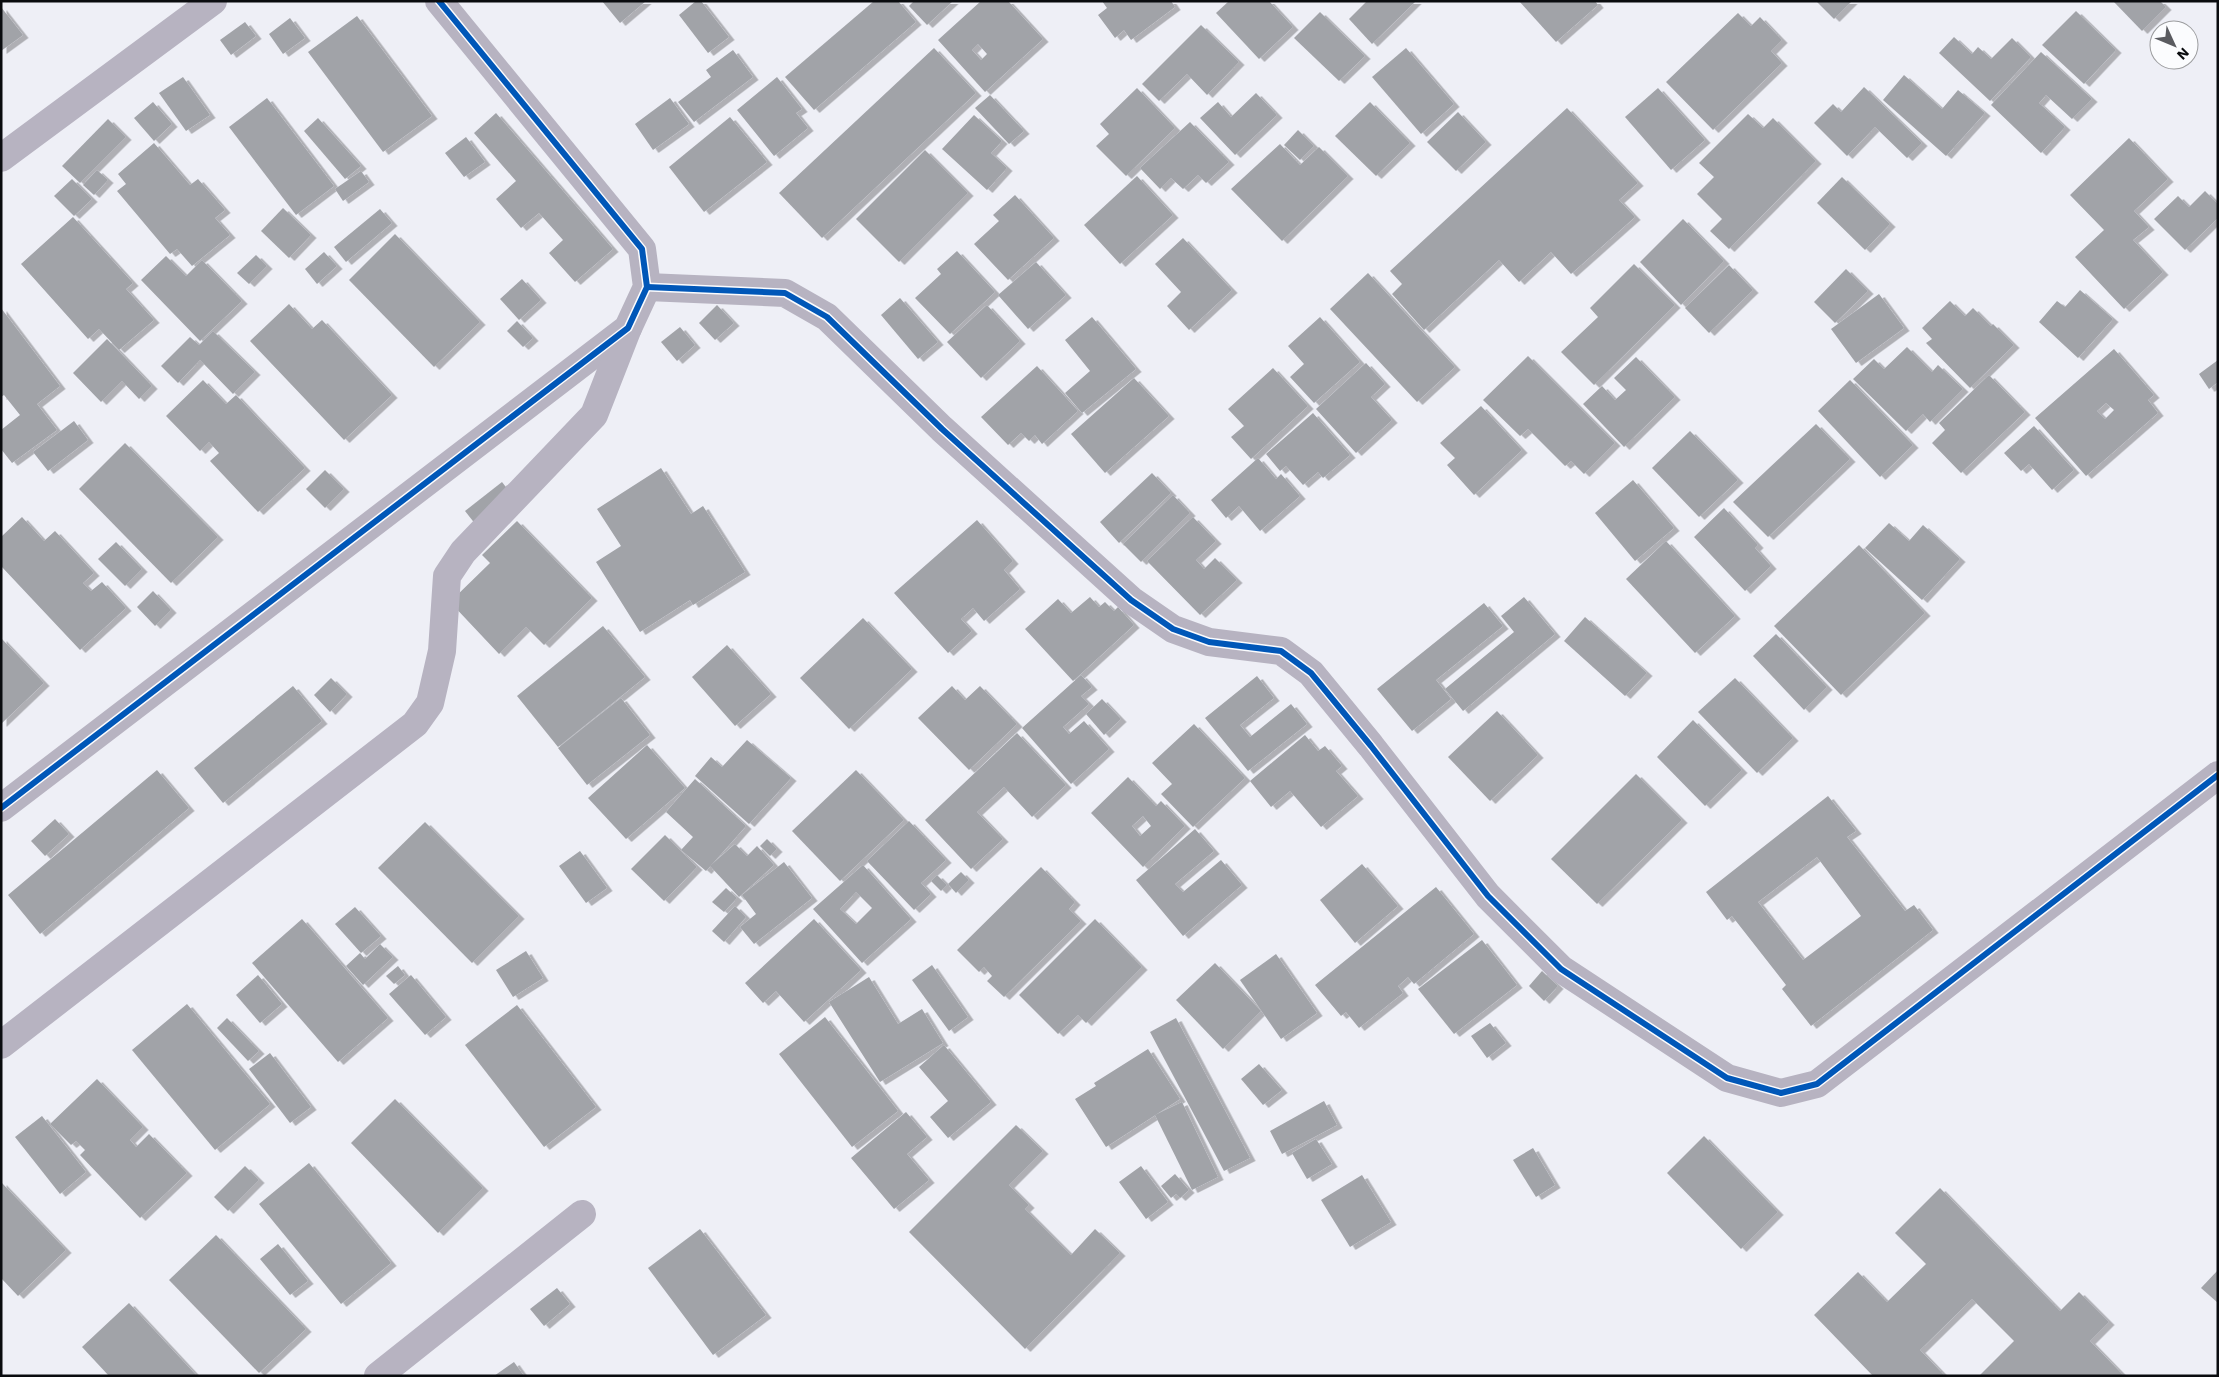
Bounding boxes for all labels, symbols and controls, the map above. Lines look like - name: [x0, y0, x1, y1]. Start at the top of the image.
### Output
- north arrow: [2149, 20, 2199, 70]
- text: N: [2174, 45, 2193, 63]

